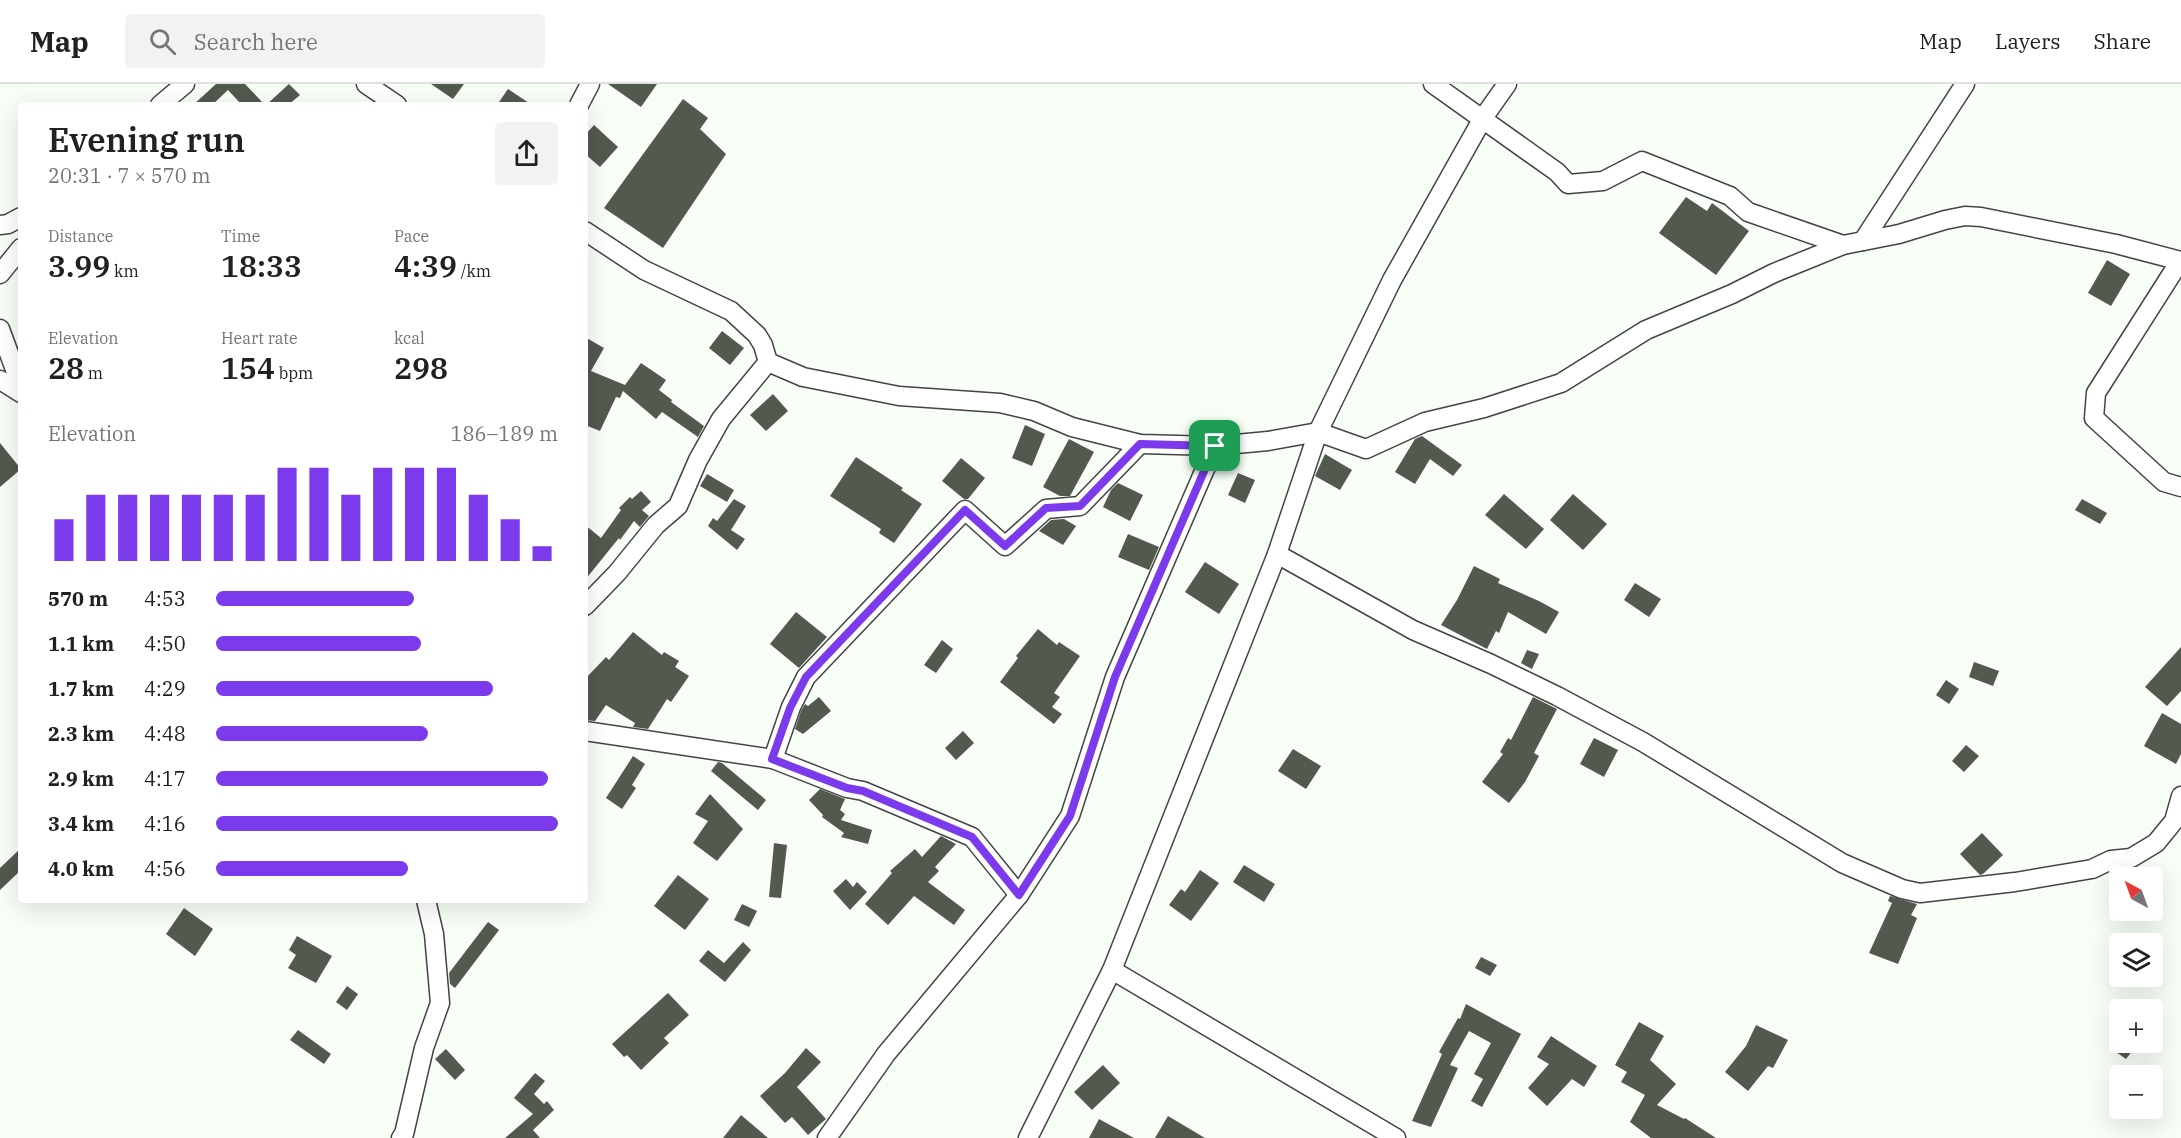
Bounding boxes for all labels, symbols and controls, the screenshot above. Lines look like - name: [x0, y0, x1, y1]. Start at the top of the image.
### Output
- search box: [125, 14, 545, 68]
- text: Map: [30, 23, 89, 60]
- icon: search: [146, 25, 179, 58]
- text: Search here: [194, 27, 318, 56]
- text: Map: [1919, 27, 1962, 55]
- text: Layers: [1995, 27, 2061, 55]
- text: Share: [2094, 27, 2151, 55]
- text: Evening run: [48, 118, 245, 161]
- button: share: [495, 122, 558, 185]
- text: 20:31 · 7 × 570 m: [48, 162, 211, 189]
- text: Distance: [48, 226, 113, 246]
- text: Time: [221, 226, 260, 246]
- text: Pace: [394, 226, 429, 246]
- text: 3.99: [48, 246, 110, 285]
- text: 18:33: [221, 246, 302, 285]
- text: 4:39: [394, 246, 457, 285]
- text: km: [110, 261, 139, 281]
- text: /km: [457, 261, 491, 281]
- text: Elevation: [48, 328, 118, 348]
- text: Heart rate: [221, 328, 298, 348]
- text: kcal: [394, 328, 425, 348]
- text: 28: [48, 348, 84, 387]
- text: 154: [221, 348, 275, 387]
- text: 298: [394, 348, 448, 387]
- text: m: [84, 363, 103, 383]
- text: bpm: [275, 363, 313, 383]
- text: Elevation: [48, 420, 136, 447]
- text: 186–189 m: [451, 420, 558, 447]
- pin: [1189, 420, 1240, 471]
- icon: arrive: [1198, 429, 1231, 462]
- text: 570 m: [48, 585, 108, 612]
- text: 4:53: [144, 585, 186, 612]
- text: 1.1 km: [48, 630, 114, 657]
- text: 4:50: [144, 630, 186, 657]
- text: 1.7 km: [48, 675, 114, 702]
- text: 4:29: [144, 675, 186, 702]
- text: 2.3 km: [48, 720, 114, 747]
- text: 4:48: [144, 720, 186, 747]
- text: 2.9 km: [48, 765, 114, 792]
- text: 4:17: [144, 765, 186, 792]
- text: 3.4 km: [48, 810, 114, 837]
- text: 4:16: [144, 810, 186, 837]
- text: 4.0 km: [48, 855, 114, 882]
- text: 4:56: [144, 855, 186, 882]
- north arrow: [2109, 867, 2163, 921]
- map controls: [2109, 867, 2163, 1119]
- button: layers: [2109, 933, 2163, 987]
- button: +: [2109, 999, 2163, 1053]
- button: −: [2109, 1065, 2163, 1119]

